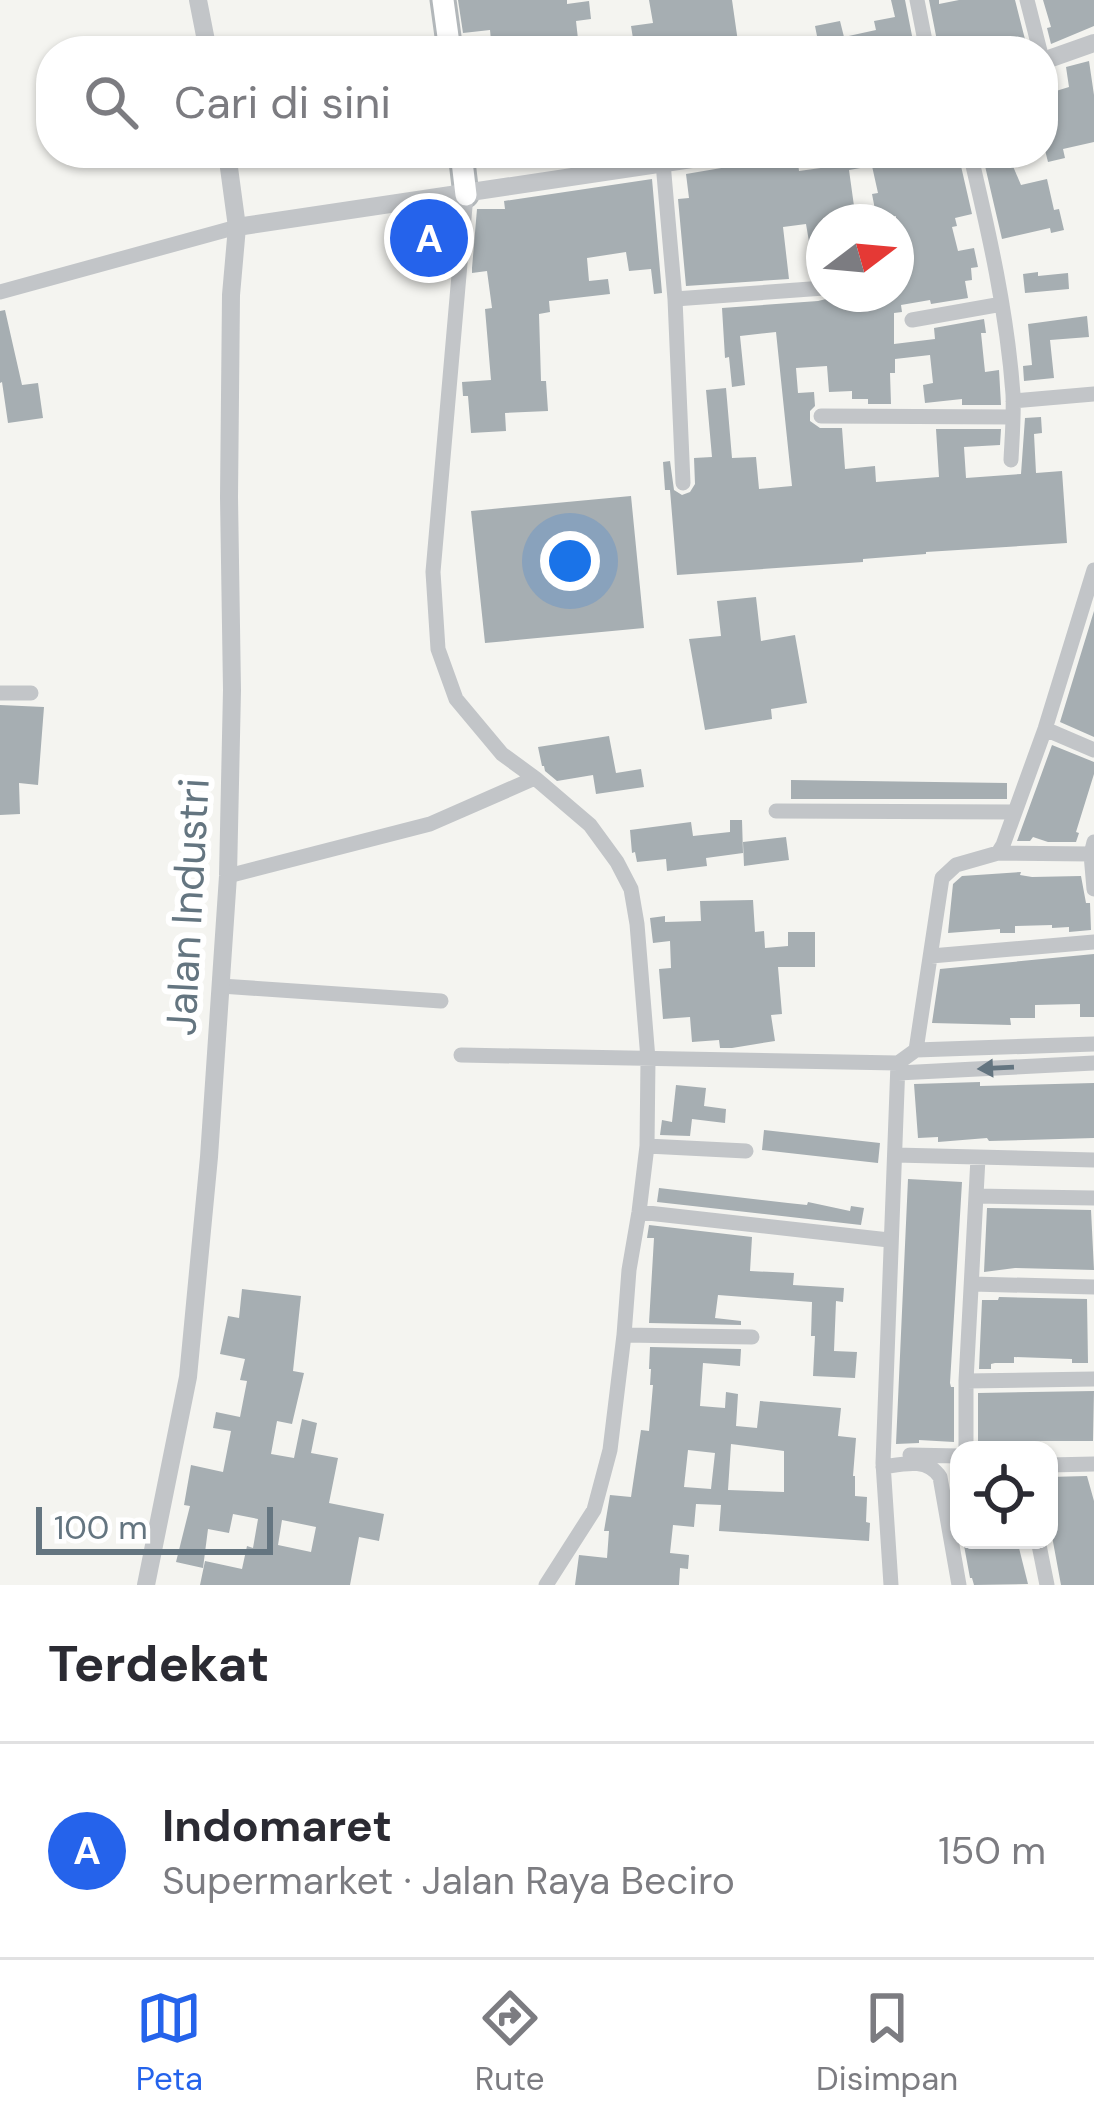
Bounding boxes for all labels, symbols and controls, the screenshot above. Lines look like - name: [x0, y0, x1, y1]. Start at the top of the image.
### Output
- search box: [36, 36, 1058, 168]
- icon: search: [78, 69, 144, 135]
- text: Cari di sini: [174, 73, 391, 132]
- pin: A: [390, 193, 468, 283]
- north arrow: [806, 204, 914, 312]
- your location: [540, 531, 600, 591]
- street label: Jalan Industri: [153, 777, 222, 1037]
- one-way arrow: [976, 1059, 1014, 1078]
- map controls: [950, 1441, 1058, 1549]
- button: locate: [950, 1441, 1058, 1549]
- scale bar: [36, 1501, 273, 1554]
- text: 100 m: [54, 1506, 148, 1549]
- text: Terdekat: [48, 1630, 269, 1697]
- text: Indomaret: [162, 1796, 392, 1855]
- text: A: [73, 1825, 101, 1876]
- text: 150 m: [938, 1825, 1046, 1876]
- text: Supermarket · Jalan Raya Beciro: [162, 1855, 735, 1906]
- tab: Peta: [136, 1985, 203, 2100]
- tab: Rute: [475, 1985, 544, 2100]
- tab: Disimpan: [816, 1985, 958, 2100]

